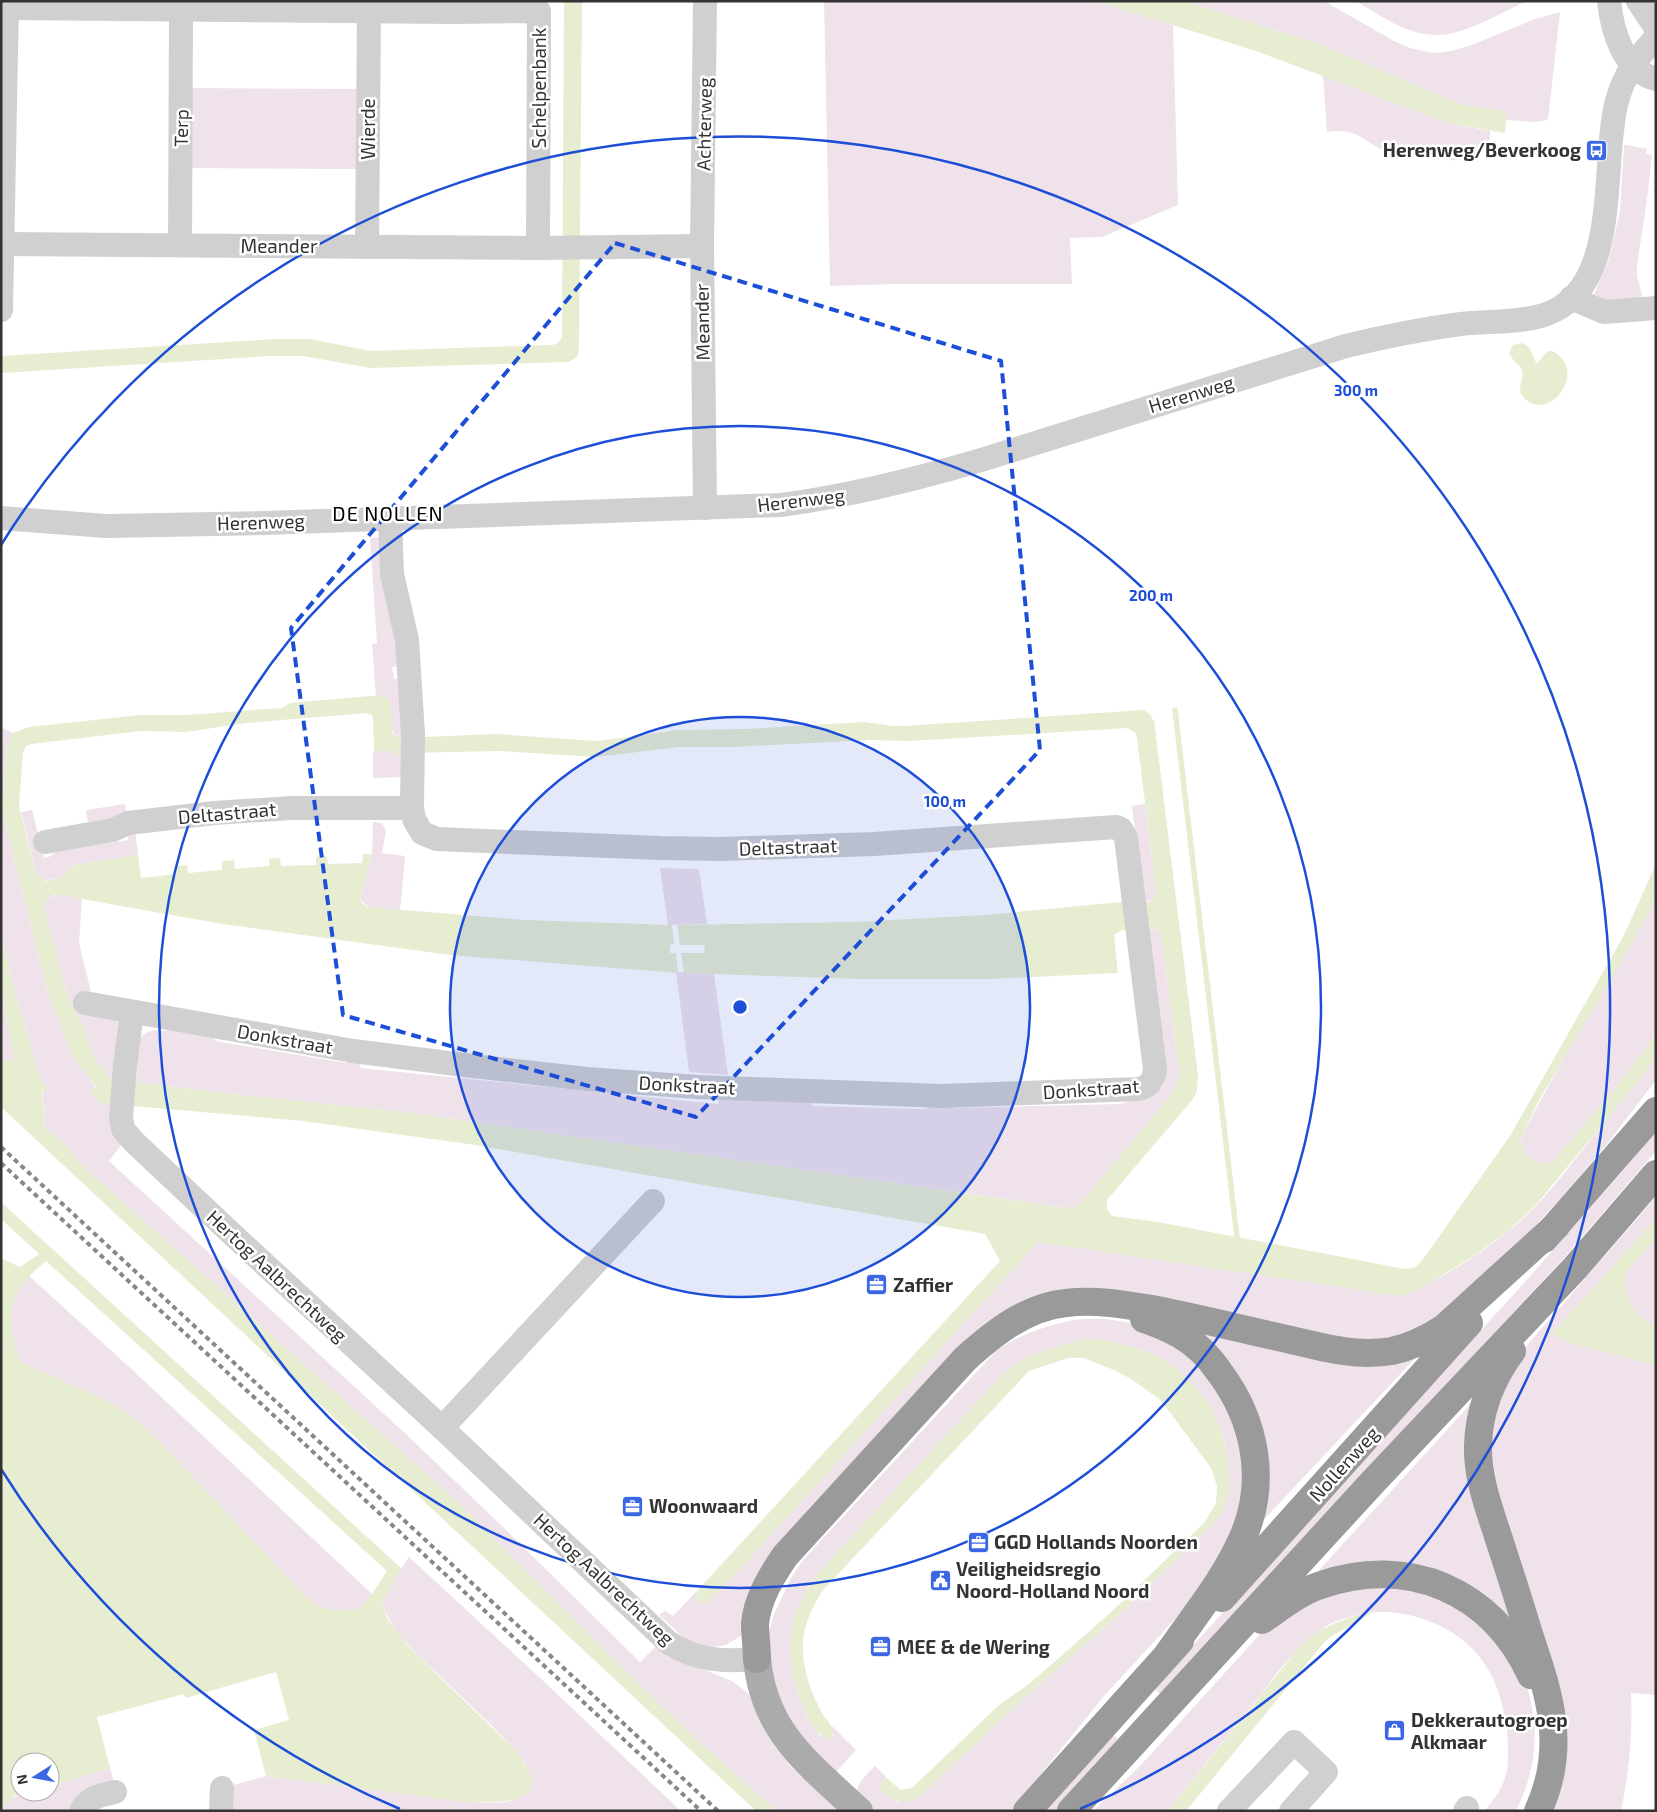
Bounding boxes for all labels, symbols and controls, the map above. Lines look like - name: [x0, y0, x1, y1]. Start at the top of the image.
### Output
- street label: Schelpenbank: [527, 27, 550, 149]
- street label: Achterweg: [691, 77, 716, 171]
- street label: Wierde: [356, 98, 379, 160]
- street label: Terp: [169, 109, 192, 147]
- place label: Herenweg/Beverkoog: [1383, 138, 1581, 161]
- bus stop icon: Herenweg/Beverkoog: [1585, 138, 1609, 162]
- street label: Meander: [240, 234, 318, 257]
- street label: Meander: [689, 283, 714, 361]
- street label: Herenweg: [1145, 370, 1237, 417]
- text: 300 m: [1334, 381, 1378, 399]
- street label: Herenweg: [756, 483, 846, 516]
- district label: DE NOLLEN: [332, 501, 444, 525]
- street label: Herenweg: [217, 508, 306, 535]
- text: 200 m: [1129, 586, 1173, 604]
- text: 100 m: [924, 792, 966, 810]
- street label: Deltastraat: [177, 797, 277, 828]
- street label: Deltastraat: [738, 833, 838, 860]
- centre of rings: [731, 998, 749, 1016]
- street label: Donkstraat: [235, 1019, 335, 1058]
- street label: Donkstraat: [638, 1070, 736, 1099]
- street label: Donkstraat: [1042, 1074, 1140, 1103]
- street label: Hertog Aalbrechtweg: [203, 1205, 352, 1347]
- office icon: Zaffier: [865, 1273, 889, 1297]
- place label: Zaffier: [893, 1273, 953, 1296]
- street label: Nollenweg: [1304, 1421, 1384, 1506]
- office icon: Woonwaard: [621, 1494, 645, 1518]
- place label: Woonwaard: [649, 1494, 758, 1517]
- street label: Hertog Aalbrechtweg: [530, 1508, 679, 1650]
- office icon: GGD Hollands Noorden: [966, 1530, 990, 1554]
- place label: GGD Hollands Noorden: [994, 1530, 1198, 1553]
- place label: Veiligheidsregio Noord-Holland Noord: [956, 1557, 1149, 1602]
- public building icon: Veiligheidsregio Noord-Holland Noord: [928, 1568, 952, 1592]
- office icon: MEE & de Wering: [869, 1635, 893, 1659]
- place label: MEE & de Wering: [897, 1635, 1050, 1658]
- place label: Dekkerautogroep Alkmaar: [1411, 1708, 1568, 1753]
- shop icon: Dekkerautogroep Alkmaar: [1383, 1719, 1407, 1743]
- north arrow: [10, 1752, 60, 1802]
- text: N: [12, 1773, 31, 1786]

